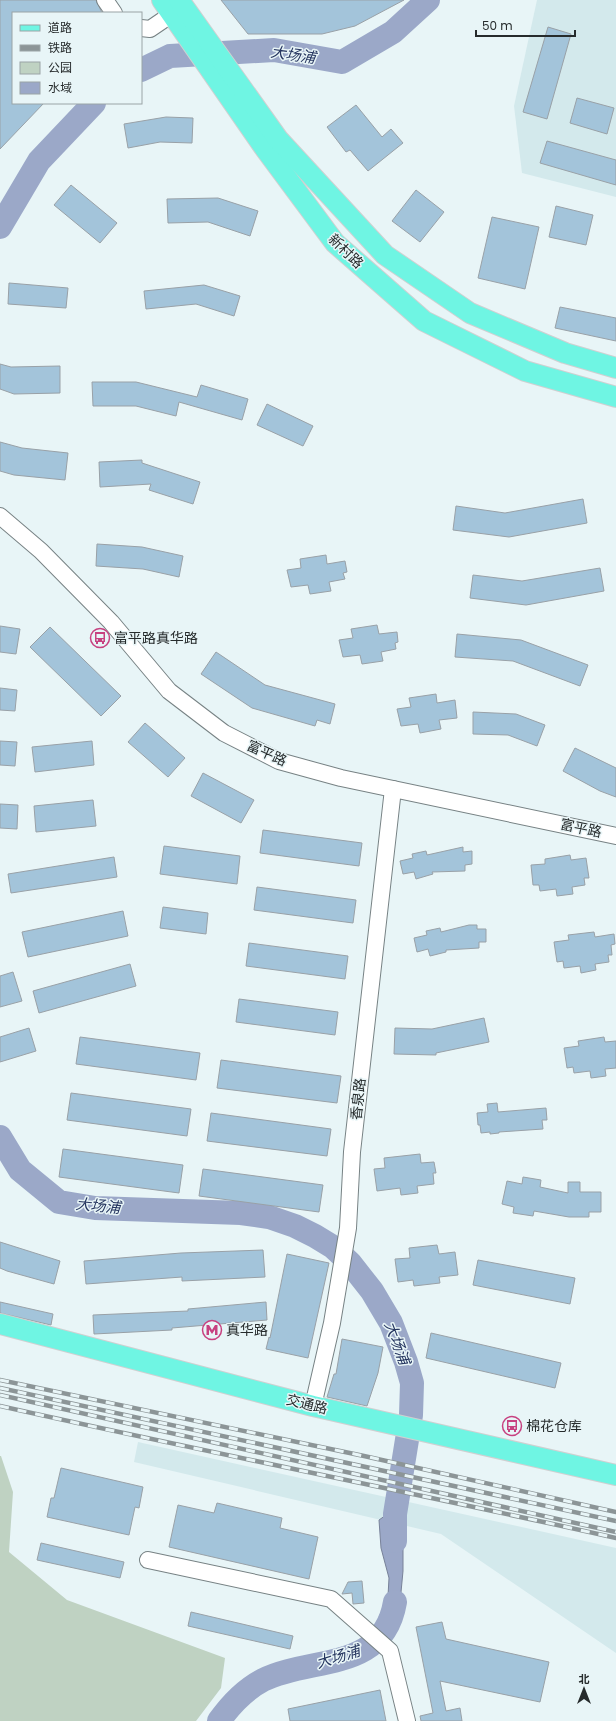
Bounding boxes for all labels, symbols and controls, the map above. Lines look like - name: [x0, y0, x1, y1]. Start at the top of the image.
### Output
- legend: [12, 12, 142, 104]
- scale bar: [476, 12, 575, 38]
- text: 50 m: [482, 17, 513, 34]
- text: 道路: [48, 19, 72, 36]
- text: 铁路: [48, 39, 72, 56]
- water label: 大场浦: [269, 41, 319, 68]
- text: 公园: [48, 59, 72, 76]
- text: 水域: [48, 79, 72, 96]
- street label: 新村路: [324, 229, 368, 273]
- bus stop icon: 富平路真华路: [89, 627, 111, 649]
- place label: 富平路真华路: [114, 628, 198, 648]
- street label: 富平路: [244, 735, 290, 771]
- street label: 富平路: [558, 814, 604, 842]
- street label: 香泉路: [346, 1077, 370, 1121]
- water label: 大场浦: [75, 1193, 123, 1218]
- water label: 大场浦: [380, 1318, 416, 1369]
- metro station icon: 真华路: [201, 1319, 223, 1341]
- place label: 真华路: [226, 1320, 268, 1340]
- street label: 交通路: [284, 1389, 330, 1419]
- bus stop icon: 棉花仓库: [501, 1415, 523, 1437]
- place label: 棉花仓库: [526, 1416, 582, 1436]
- water label: 大场浦: [313, 1639, 364, 1673]
- north arrow: [564, 1669, 604, 1709]
- text: 北: [579, 1671, 590, 1687]

